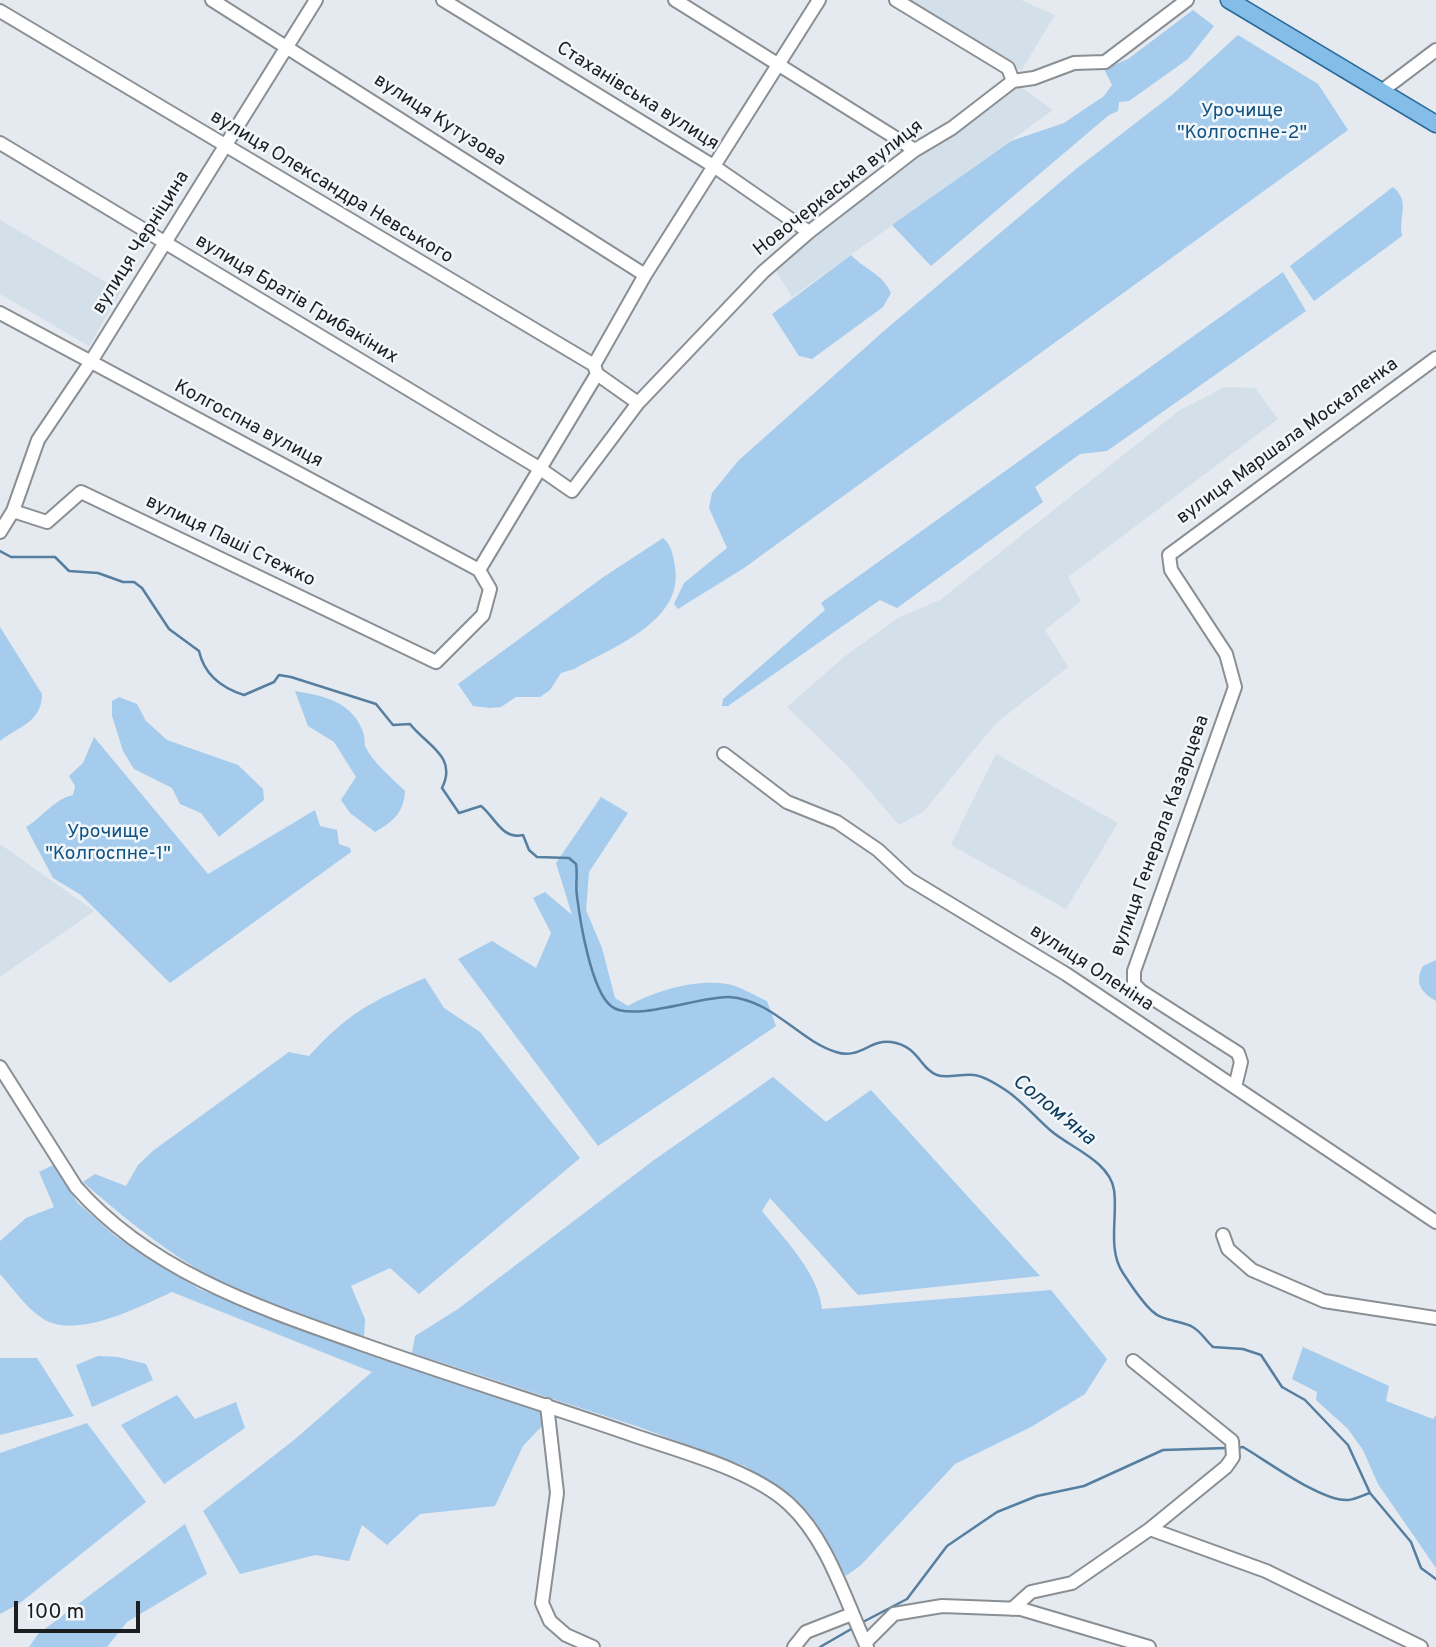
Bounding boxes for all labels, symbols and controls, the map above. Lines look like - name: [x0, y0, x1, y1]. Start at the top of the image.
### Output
- street label: Стаханівська вулиця: [551, 38, 723, 156]
- street label: вулиця Кутузова: [369, 70, 509, 172]
- park label: Урочище "Колгоспне-2": [1177, 101, 1307, 145]
- street label: вулиця Олександра Невського: [205, 106, 457, 270]
- street label: Новочеркаська вулиця: [750, 116, 928, 262]
- street label: вулиця Черніцина: [89, 167, 195, 319]
- street label: вулиця Братів Грибакіних: [191, 230, 401, 370]
- street label: вулиця Маршала Москаленка: [1173, 354, 1403, 530]
- street label: Колгоспна вулиця: [170, 376, 326, 474]
- street label: вулиця Паші Стежко: [142, 491, 318, 593]
- street label: вулиця Генерала Казарцева: [1107, 712, 1215, 960]
- park label: Урочище "Колгоспне-1": [45, 822, 171, 866]
- street label: вулиця Оленіна: [1025, 921, 1157, 1017]
- water label: Солом'яна: [1006, 1070, 1100, 1152]
- scale bar: [18, 1588, 144, 1632]
- text: 100 m: [27, 1599, 84, 1626]

